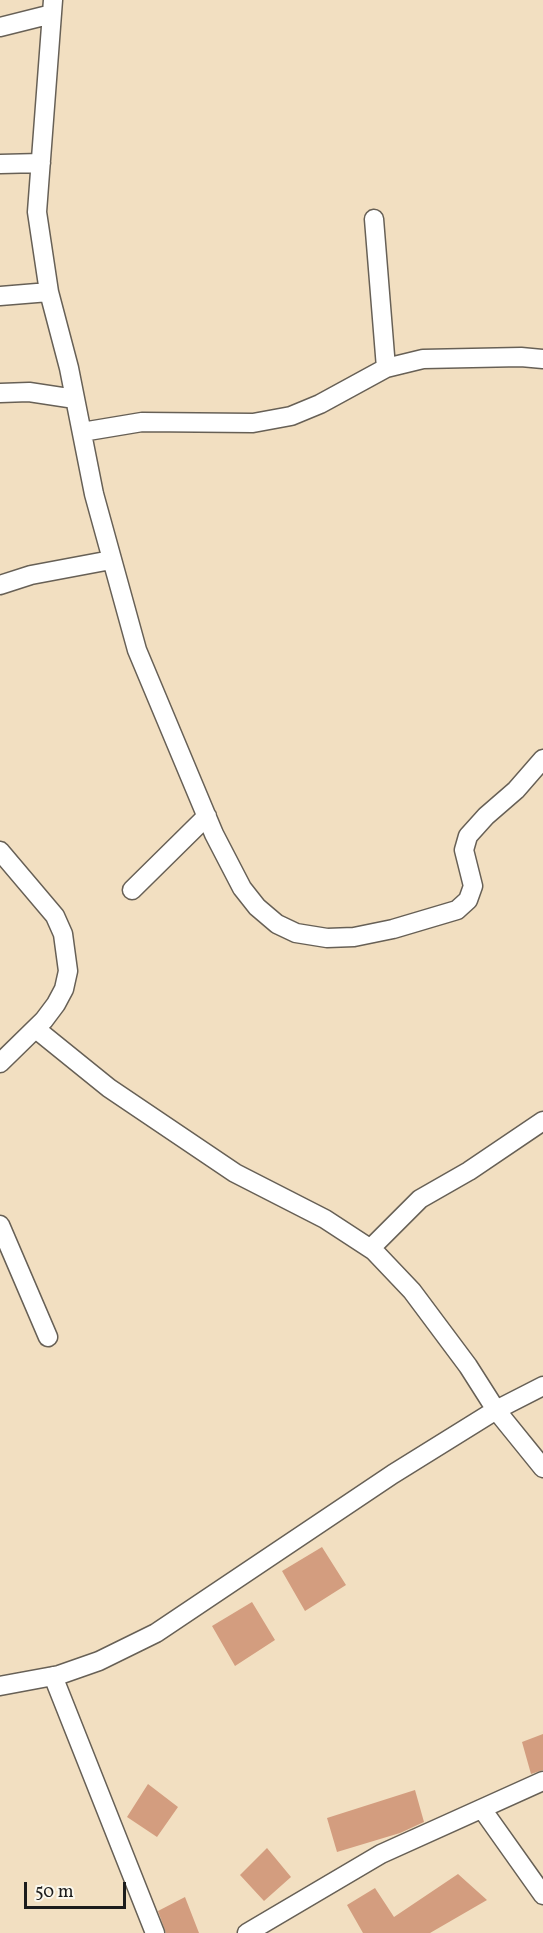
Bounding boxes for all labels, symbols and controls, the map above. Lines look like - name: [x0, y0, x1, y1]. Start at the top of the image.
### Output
- scale bar: [27, 1870, 129, 1908]
- text: 50 m: [35, 1880, 74, 1905]

